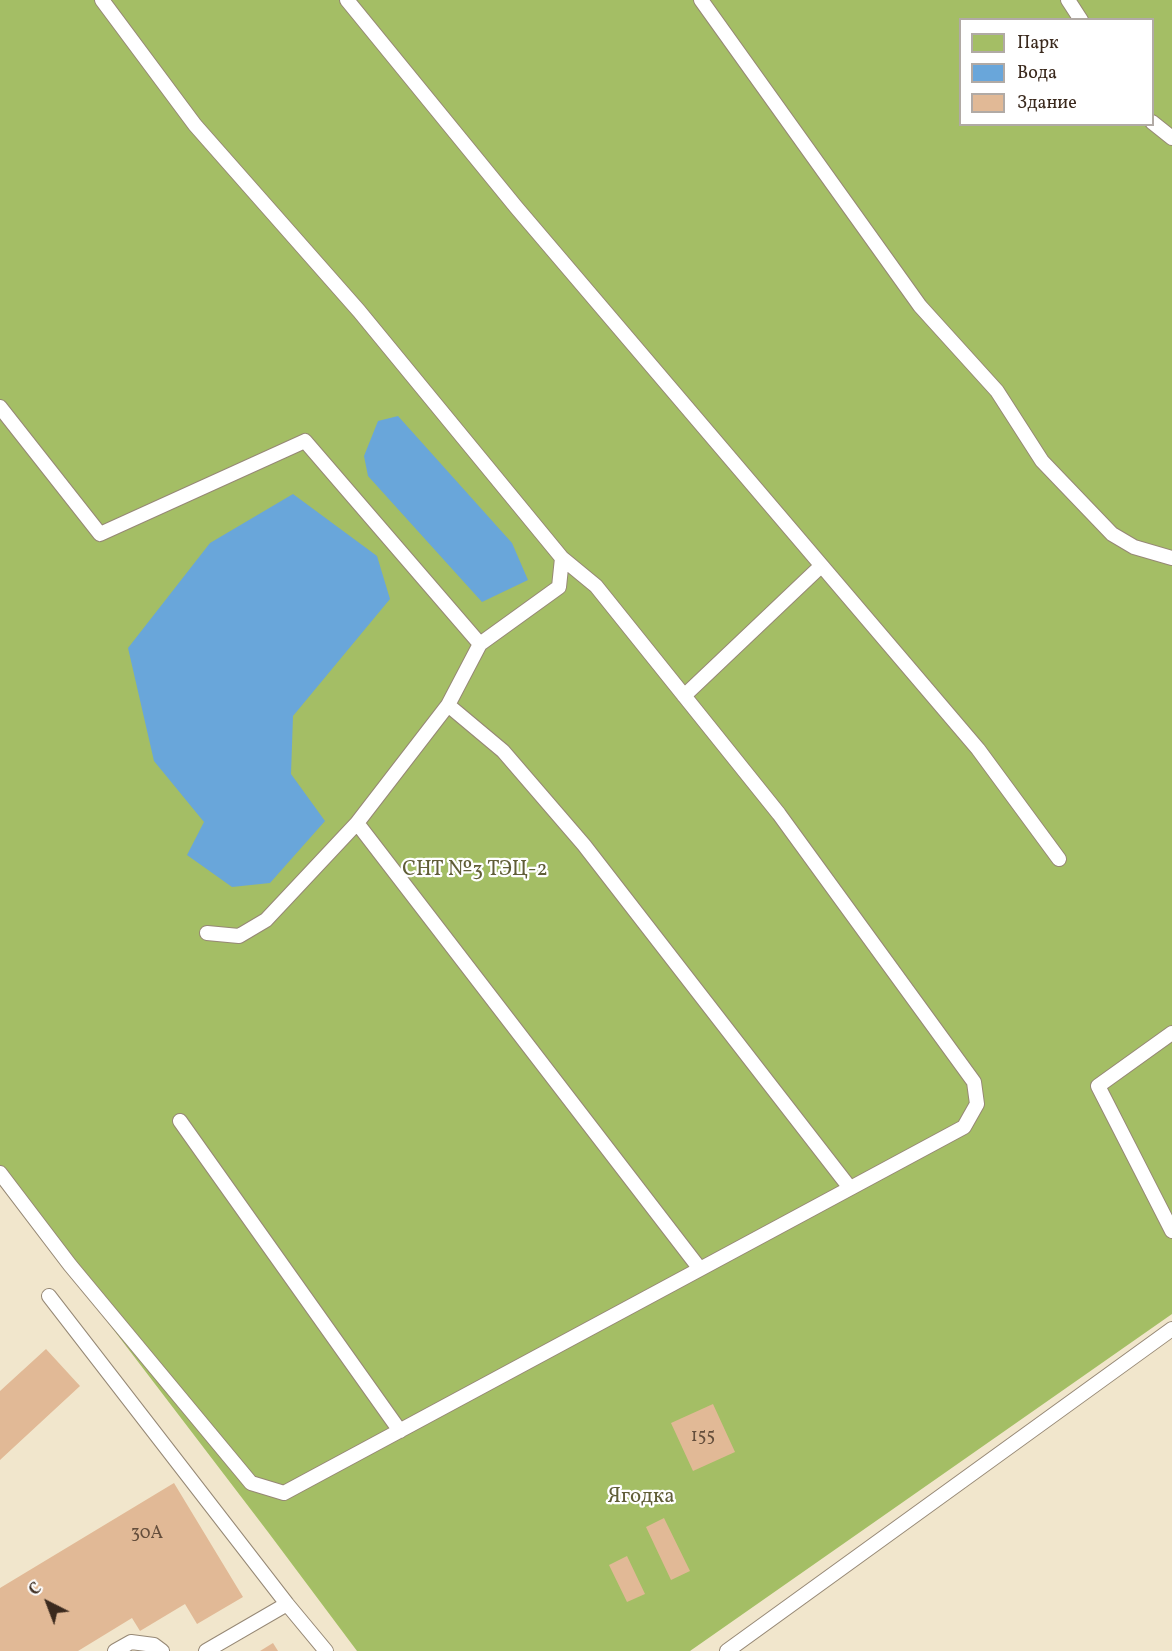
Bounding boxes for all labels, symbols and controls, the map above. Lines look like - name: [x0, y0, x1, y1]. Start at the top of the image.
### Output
- legend: [959, 18, 1154, 126]
- text: Парк: [1017, 31, 1059, 56]
- text: Вода: [1017, 61, 1057, 86]
- text: Здание: [1017, 91, 1077, 116]
- park label: СНТ №3 ТЭЦ-2: [402, 858, 548, 884]
- house number: 155: [691, 1427, 715, 1449]
- park label: Ягодка: [607, 1485, 675, 1511]
- house number: 30А: [131, 1524, 163, 1546]
- north arrow: [18, 1573, 78, 1633]
- text: С: [25, 1578, 47, 1601]

